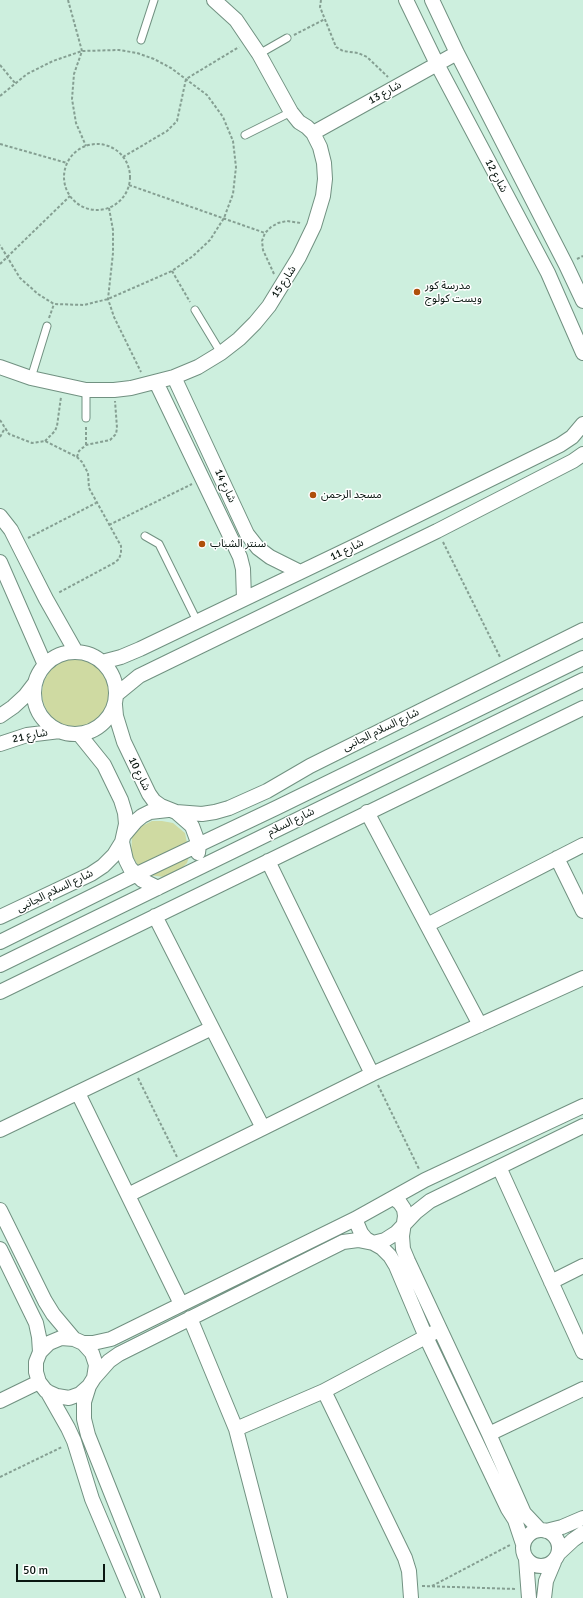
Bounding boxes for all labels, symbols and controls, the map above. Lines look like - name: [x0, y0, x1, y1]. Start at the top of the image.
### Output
- street label: شارع 13: [366, 79, 404, 107]
- street label: شارع 12: [482, 157, 510, 195]
- street label: شارع 15: [269, 263, 299, 301]
- place label: مدرسة كور ويست كولوج: [425, 279, 482, 305]
- marker: مدرسة كور ويست كولوج: [412, 287, 422, 297]
- street label: شارع 14: [211, 467, 239, 505]
- place label: مسجد الرحمن: [321, 488, 382, 502]
- marker: مسجد الرحمن: [308, 490, 318, 500]
- street label: شارع 11: [328, 536, 366, 564]
- place label: سنتر الشباب: [210, 537, 266, 551]
- marker: سنتر الشباب: [197, 539, 207, 549]
- street label: شارع السلام الجانبى: [341, 706, 421, 754]
- street label: شارع 21: [11, 726, 49, 746]
- street label: شارع 10: [125, 755, 153, 793]
- street label: شارع السلام: [265, 805, 317, 839]
- street label: شارع السلام الجانبى: [15, 867, 95, 915]
- scale bar: [18, 1556, 107, 1582]
- text: 50 m: [23, 1563, 48, 1578]

